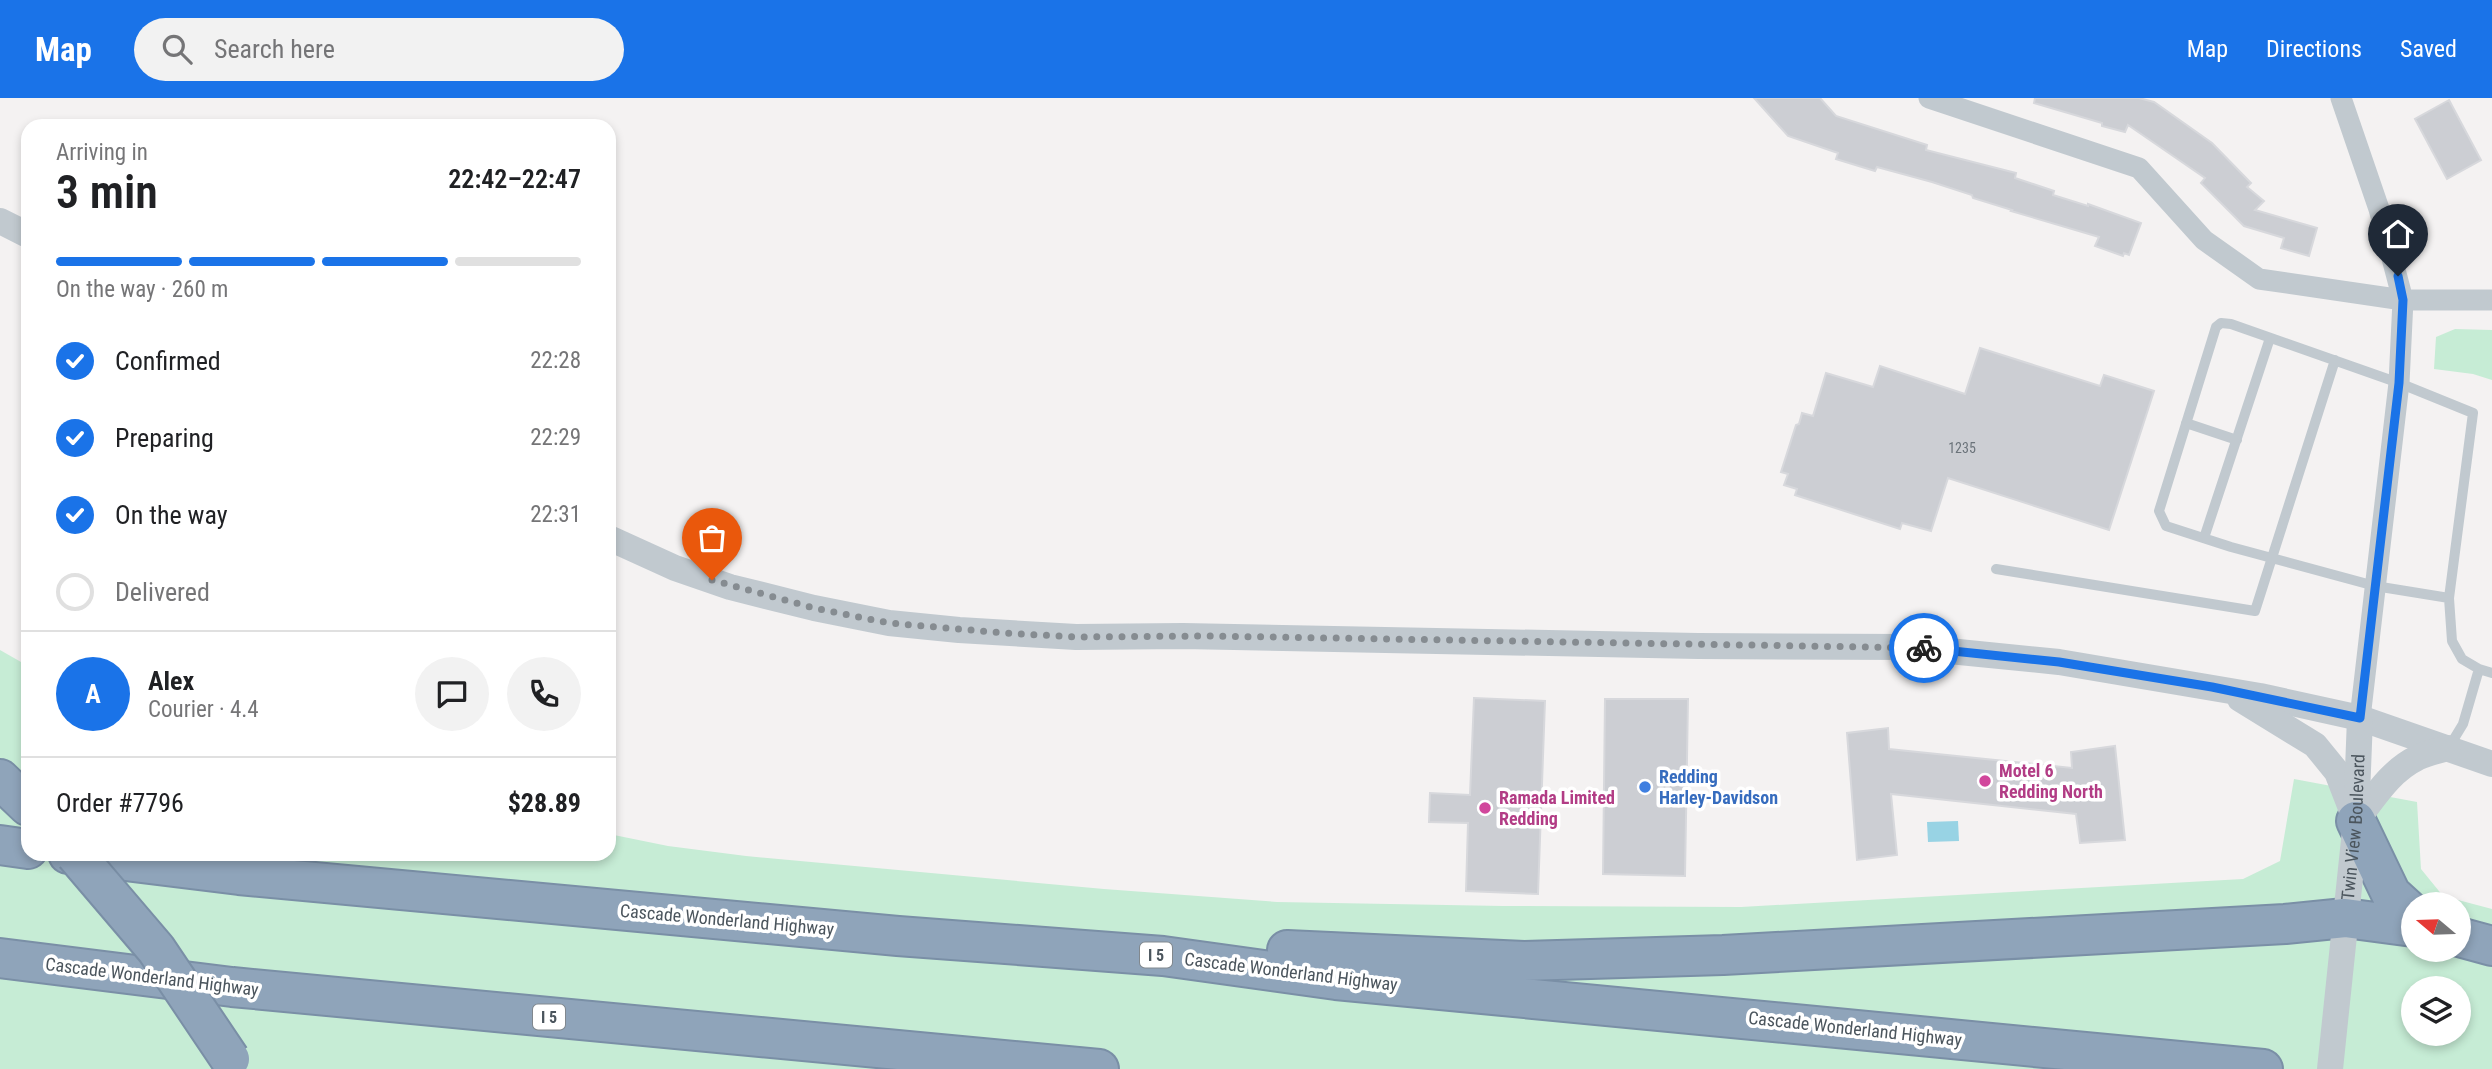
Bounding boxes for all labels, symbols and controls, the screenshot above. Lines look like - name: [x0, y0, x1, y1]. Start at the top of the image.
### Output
- search box: [134, 18, 624, 81]
- text: Map: [35, 30, 92, 69]
- icon: search: [158, 30, 196, 68]
- text: Search here: [214, 34, 335, 64]
- text: Map: [2187, 35, 2228, 63]
- text: Directions: [2266, 35, 2362, 63]
- text: Saved: [2400, 35, 2457, 63]
- text: Arriving in: [56, 139, 148, 166]
- text: 22:42–22:47: [448, 164, 581, 194]
- text: 3 min: [56, 165, 158, 219]
- pin: [2368, 204, 2428, 276]
- icon: home: [2379, 215, 2417, 253]
- text: On the way · 260 m: [56, 276, 228, 303]
- icon: check: [56, 342, 94, 380]
- text: Confirmed: [115, 346, 221, 376]
- text: 22:28: [530, 347, 581, 374]
- icon: check: [56, 419, 94, 457]
- text: Preparing: [115, 423, 214, 453]
- text: 22:29: [530, 424, 581, 451]
- house number: 1235: [1948, 440, 1976, 456]
- icon: check: [56, 496, 94, 534]
- text: On the way: [115, 500, 228, 530]
- text: 22:31: [530, 501, 581, 528]
- pin: [682, 508, 742, 580]
- icon: bag: [693, 519, 731, 557]
- text: Delivered: [115, 577, 210, 607]
- courier: [1889, 613, 1959, 683]
- icon: bike: [1905, 629, 1943, 667]
- button: chat: [415, 657, 489, 731]
- button: phone: [507, 657, 581, 731]
- text: Alex: [148, 666, 194, 696]
- text: A: [85, 679, 101, 709]
- text: Courier · 4.4: [148, 696, 259, 723]
- street label: Twin View Boulevard: [2337, 754, 2369, 901]
- place label: Motel 6 Redding North: [1999, 760, 2103, 802]
- place label: Redding Harley-Davidson: [1659, 766, 1778, 808]
- marker: Motel 6 Redding North: [1977, 773, 1993, 789]
- marker: Redding Harley-Davidson: [1637, 779, 1653, 795]
- place label: Ramada Limited Redding: [1499, 787, 1615, 829]
- text: Order #7796: [56, 788, 184, 818]
- text: $28.89: [508, 788, 581, 818]
- marker: Ramada Limited Redding: [1477, 800, 1493, 816]
- north arrow: [2401, 892, 2471, 962]
- map controls: [2401, 892, 2471, 1046]
- street label: Cascade Wonderland Highway: [619, 900, 835, 939]
- road number: I 5: [1140, 942, 1172, 968]
- street label: Cascade Wonderland Highway: [1183, 948, 1399, 995]
- street label: Cascade Wonderland Highway: [44, 953, 260, 1000]
- button: layers: [2401, 976, 2471, 1046]
- road number: I 5: [533, 1004, 565, 1029]
- street label: Cascade Wonderland Highway: [1747, 1007, 1963, 1050]

